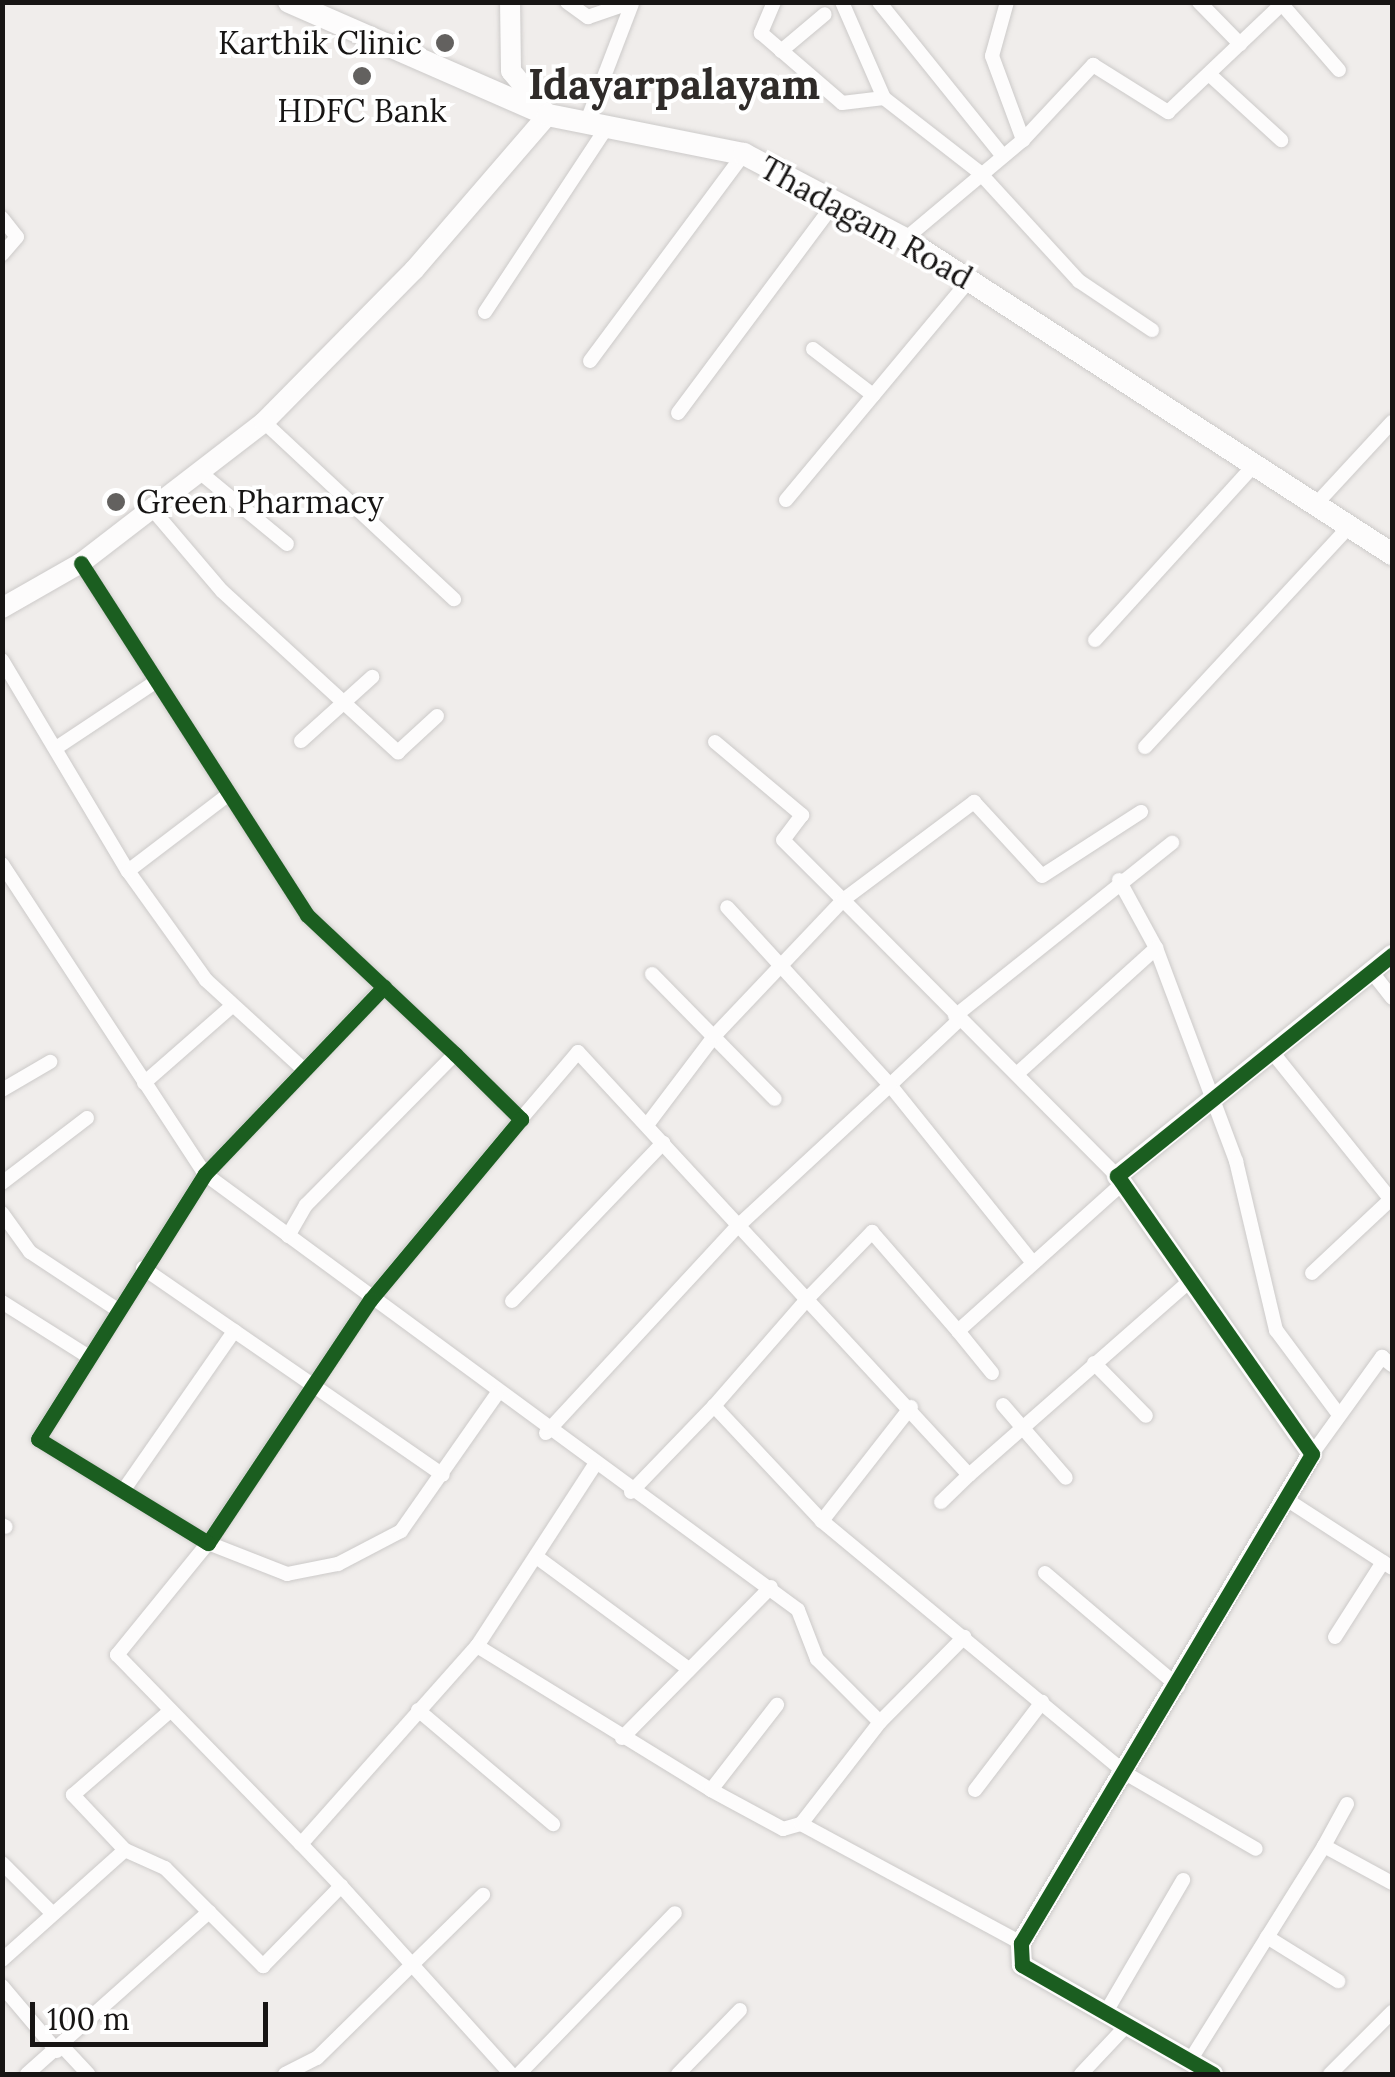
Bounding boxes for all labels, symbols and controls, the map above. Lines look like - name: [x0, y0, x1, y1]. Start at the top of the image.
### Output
- place label: Karthik Clinic: [218, 24, 422, 62]
- marker: Karthik Clinic: [432, 30, 458, 56]
- district label: Idayarpalayam: [528, 59, 820, 109]
- marker: HDFC Bank: [351, 65, 373, 87]
- place label: HDFC Bank: [277, 92, 447, 130]
- street label: Thadagam Road: [753, 149, 979, 297]
- place label: Green Pharmacy: [136, 483, 384, 521]
- marker: Green Pharmacy: [105, 491, 127, 513]
- scale bar: [35, 1982, 272, 2044]
- text: 100 m: [47, 2000, 130, 2038]

